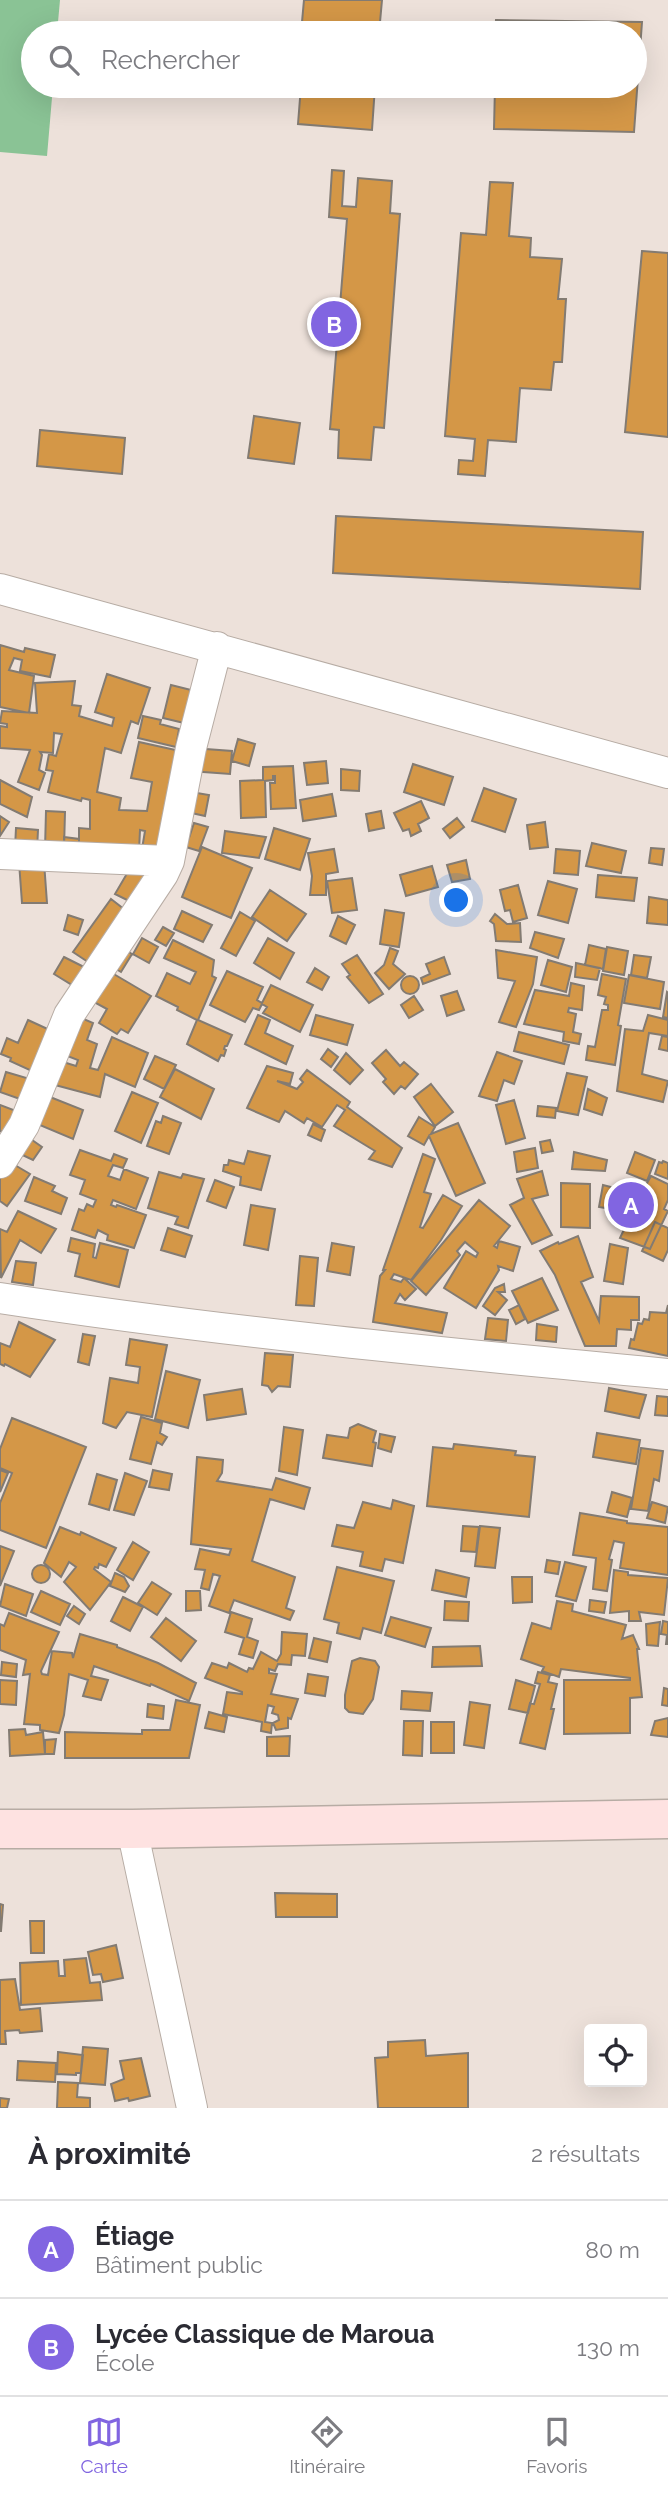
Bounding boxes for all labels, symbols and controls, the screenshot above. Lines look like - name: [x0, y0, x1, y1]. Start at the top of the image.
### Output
- search box: [21, 21, 647, 98]
- icon: search: [45, 41, 83, 79]
- text: Rechercher: [101, 45, 240, 75]
- pin: B: [311, 298, 357, 350]
- your location: [439, 883, 473, 917]
- pin: A: [608, 1179, 654, 1231]
- map controls: [584, 2024, 647, 2087]
- button: locate: [584, 2024, 647, 2087]
- text: À proximité: [28, 2136, 191, 2171]
- text: 2 résultats: [531, 2140, 640, 2167]
- text: Étiage: [95, 2221, 174, 2251]
- text: A: [43, 2236, 59, 2263]
- text: 80 m: [585, 2236, 640, 2263]
- text: Bâtiment public: [95, 2251, 263, 2278]
- text: Lycée Classique de Maroua: [95, 2319, 434, 2349]
- text: B: [43, 2334, 59, 2361]
- text: 130 m: [577, 2334, 640, 2361]
- text: École: [95, 2349, 155, 2376]
- tab: Carte: [81, 2413, 128, 2477]
- tab: Itinéraire: [289, 2413, 365, 2477]
- tab: Favoris: [526, 2413, 587, 2477]

